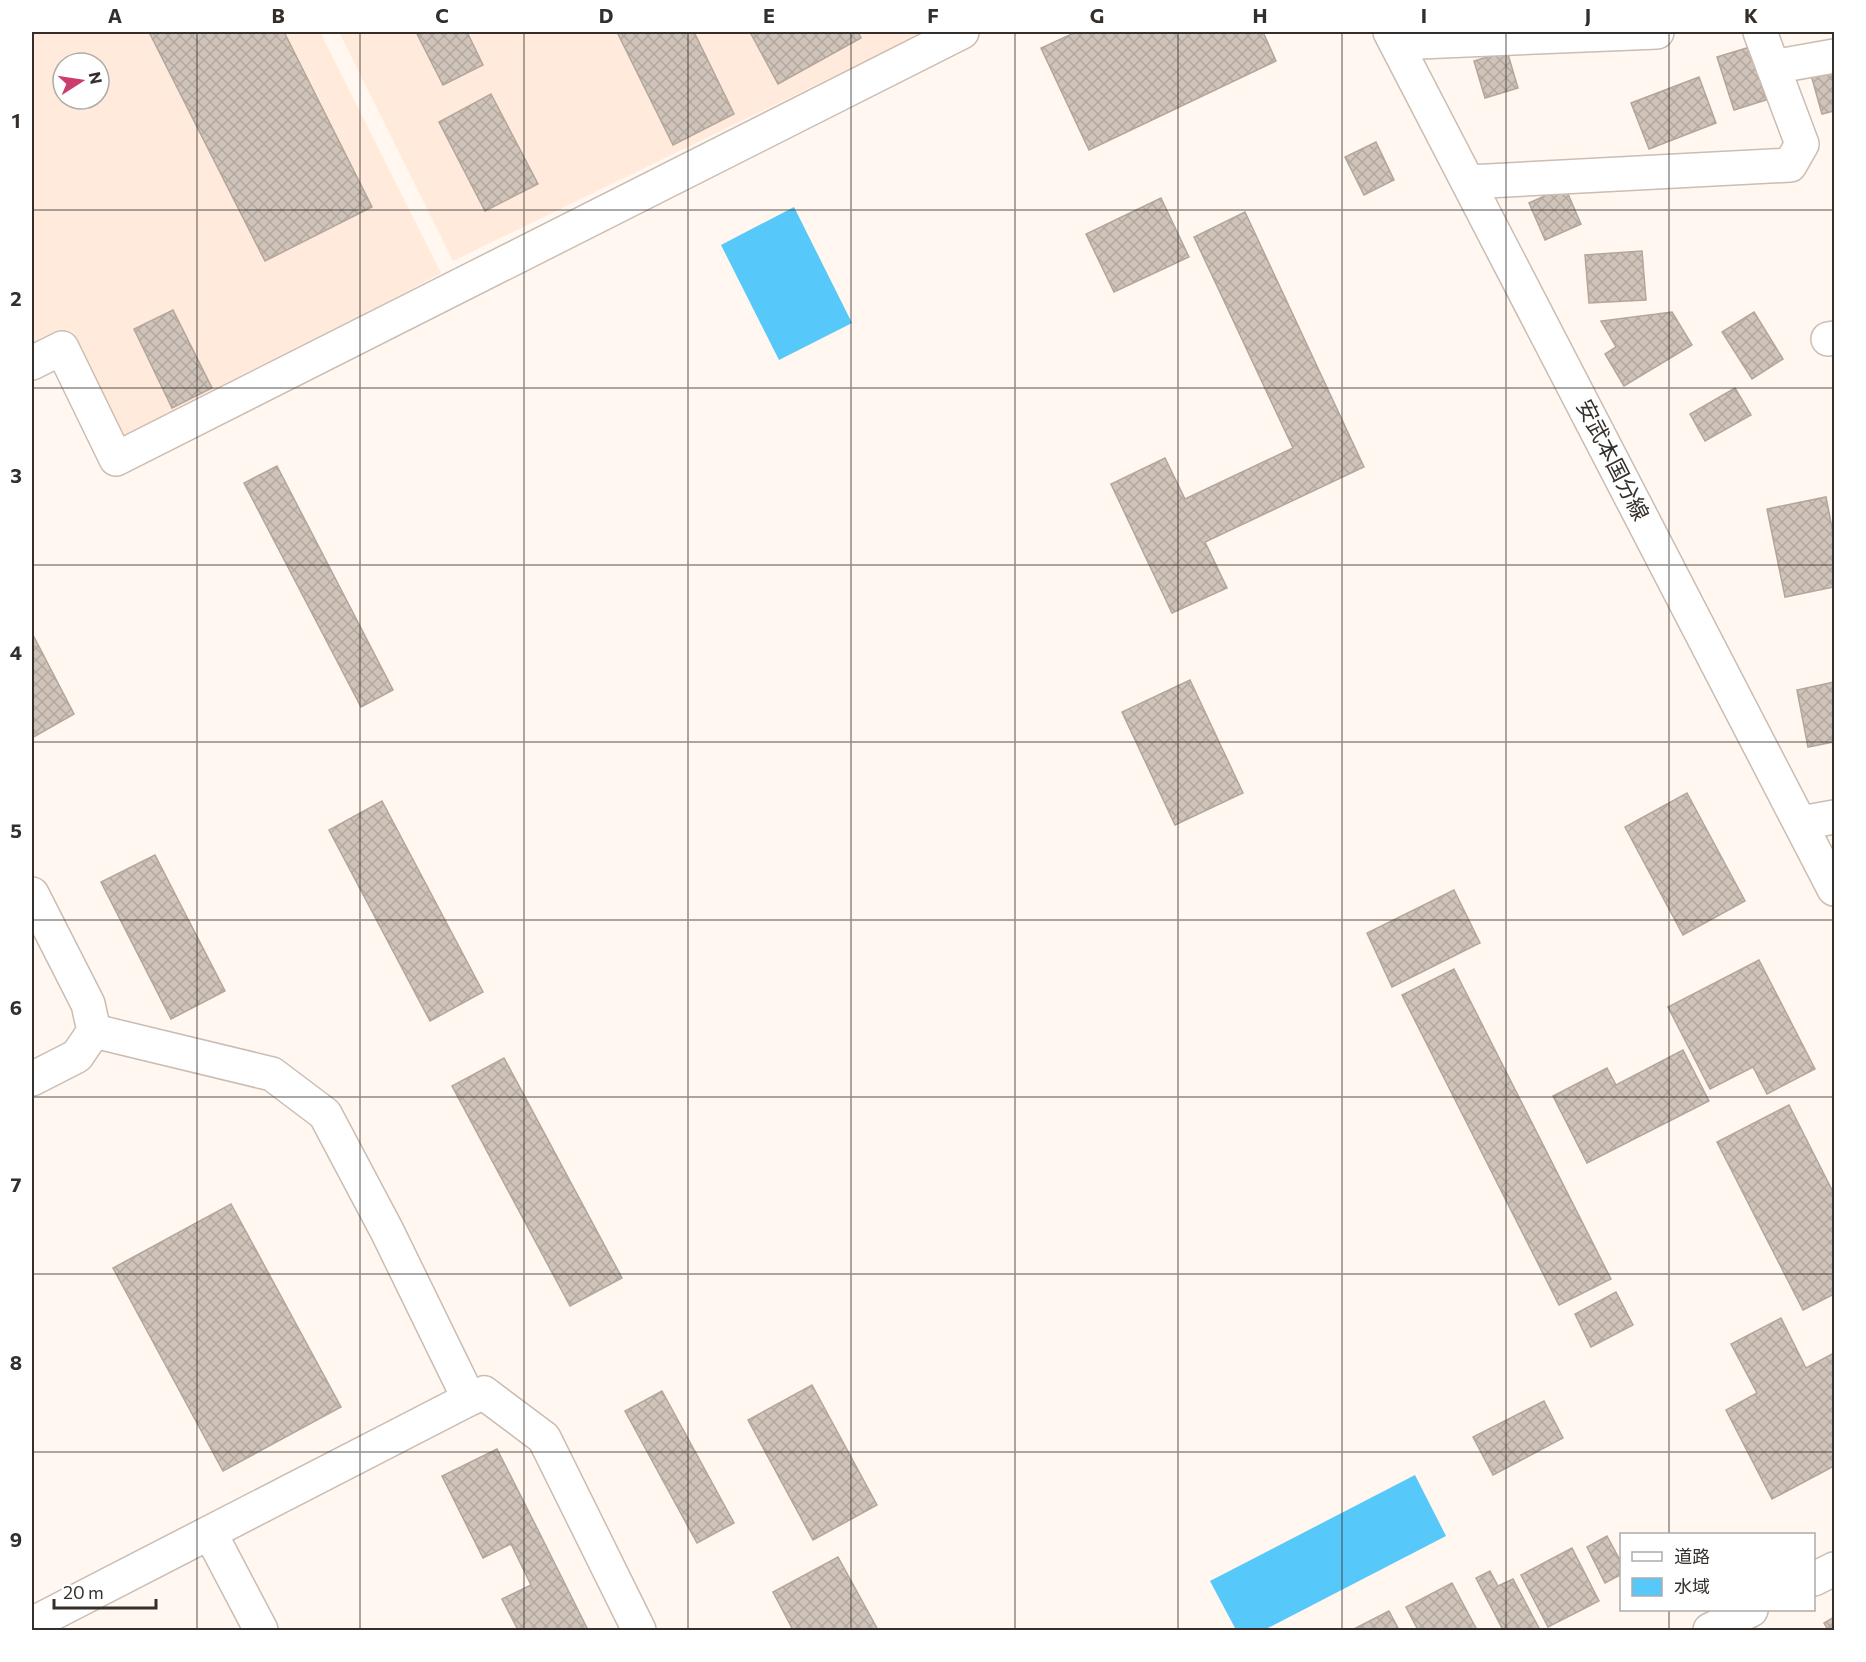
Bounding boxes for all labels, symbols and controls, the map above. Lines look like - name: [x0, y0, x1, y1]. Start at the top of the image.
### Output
- text: A: [108, 3, 122, 27]
- text: B: [271, 3, 285, 27]
- text: C: [435, 3, 449, 27]
- text: D: [599, 3, 613, 27]
- text: E: [763, 3, 775, 27]
- text: F: [927, 3, 939, 27]
- text: G: [1090, 3, 1104, 27]
- text: H: [1253, 3, 1268, 27]
- text: I: [1421, 3, 1427, 27]
- text: J: [1585, 3, 1591, 27]
- text: K: [1744, 3, 1758, 27]
- north arrow: [51, 51, 111, 111]
- text: N: [86, 70, 107, 86]
- text: 1: [11, 108, 21, 132]
- text: 2: [10, 286, 22, 310]
- street label: 安武本国分線: [1571, 395, 1655, 525]
- text: 3: [10, 463, 22, 487]
- text: 4: [10, 640, 22, 664]
- text: 5: [10, 818, 22, 842]
- text: 6: [10, 995, 22, 1019]
- text: 7: [11, 1172, 22, 1196]
- text: 8: [10, 1350, 22, 1374]
- text: 9: [10, 1527, 22, 1551]
- legend: [1620, 1533, 1815, 1611]
- text: 道路: [1674, 1545, 1710, 1567]
- scale bar: [54, 1572, 156, 1610]
- text: 水域: [1674, 1575, 1710, 1597]
- text: 20 m: [63, 1581, 104, 1603]

